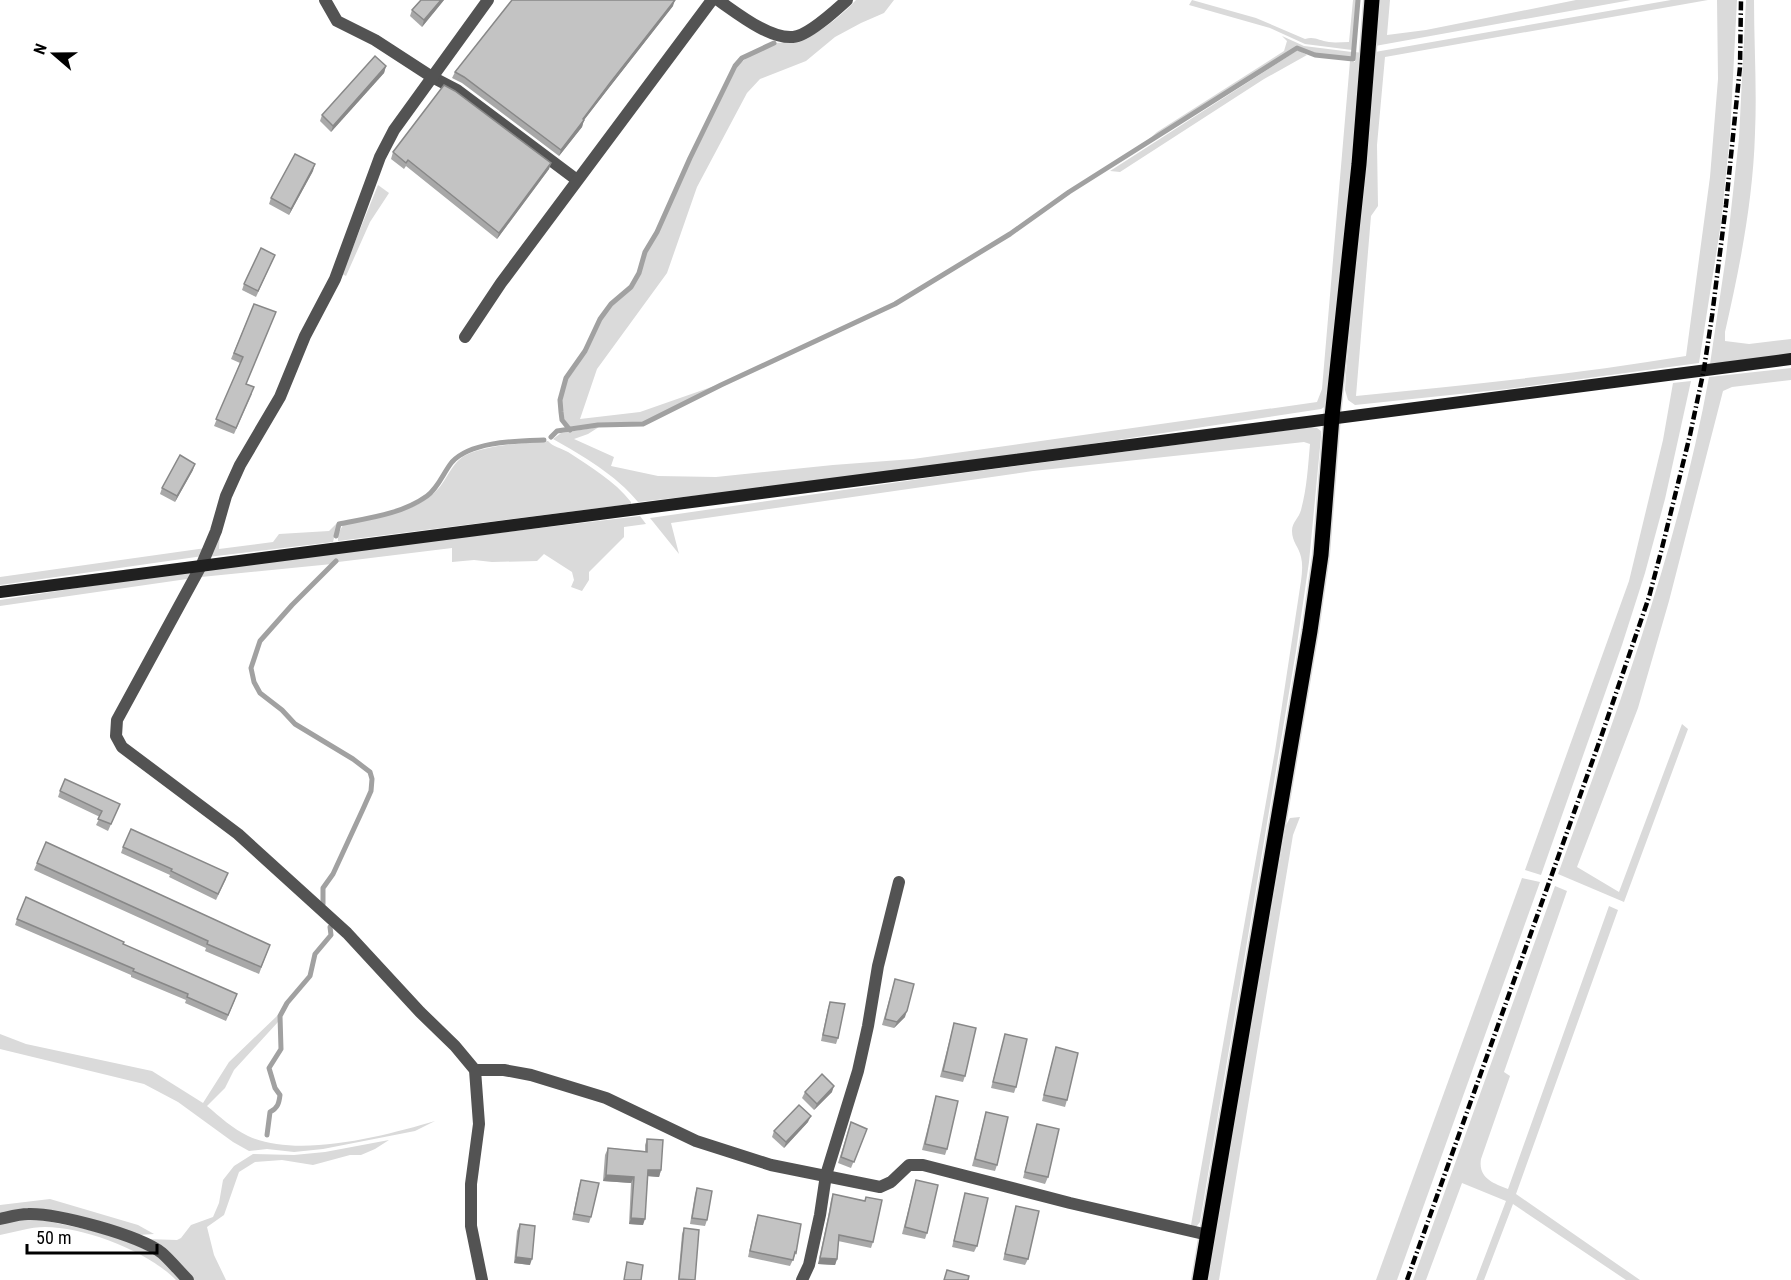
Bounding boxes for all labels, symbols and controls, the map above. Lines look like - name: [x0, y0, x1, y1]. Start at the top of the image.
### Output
- north arrow: [24, 24, 84, 84]
- text: N: [30, 41, 51, 57]
- scale bar: [27, 1217, 158, 1255]
- text: 50 m: [36, 1227, 71, 1248]

